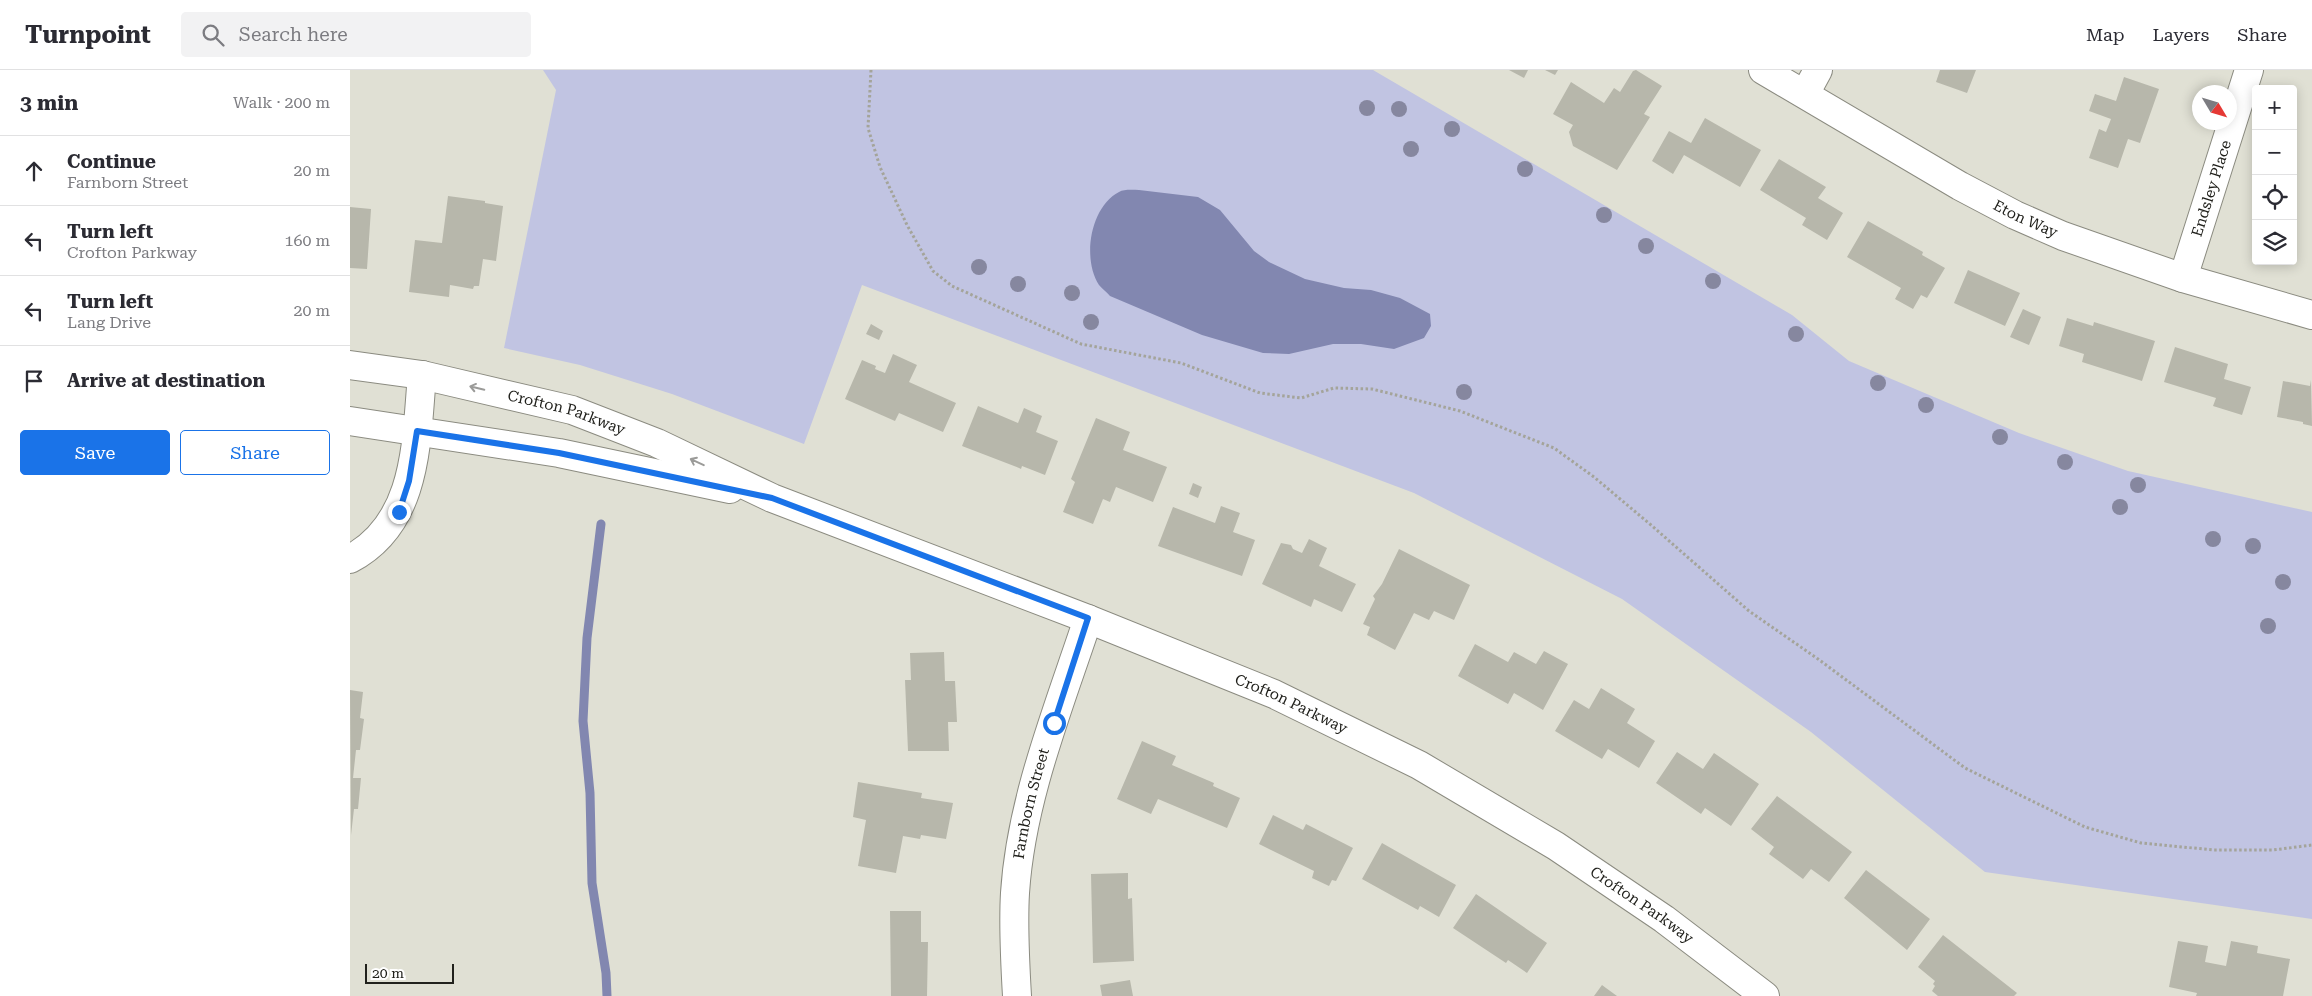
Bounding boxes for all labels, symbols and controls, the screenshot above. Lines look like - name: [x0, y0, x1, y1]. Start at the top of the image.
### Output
- search box: [181, 12, 531, 57]
- text: Turnpoint: [25, 21, 151, 49]
- icon: search: [199, 21, 227, 49]
- text: Search here: [239, 23, 348, 46]
- text: Map: [2086, 24, 2125, 45]
- text: Layers: [2153, 24, 2209, 45]
- text: Share: [2237, 24, 2287, 45]
- north arrow: [2192, 85, 2237, 130]
- map controls: [2252, 85, 2297, 265]
- button: +: [2252, 85, 2297, 130]
- text: 3 min: [20, 91, 78, 115]
- text: Walk · 200 m: [233, 93, 330, 112]
- button: −: [2252, 130, 2297, 175]
- street label: Endsley Place: [2188, 138, 2235, 239]
- text: Continue: [67, 150, 156, 173]
- icon: ahead: [20, 157, 48, 185]
- text: 20 m: [293, 161, 330, 180]
- text: Farnborn Street: [67, 173, 188, 192]
- button: locate: [2252, 175, 2297, 220]
- street label: Eton Way: [1990, 196, 2061, 242]
- text: Turn left: [67, 220, 153, 243]
- button: layers: [2252, 220, 2297, 265]
- icon: left: [20, 227, 48, 255]
- text: 160 m: [284, 231, 330, 250]
- text: Crofton Parkway: [67, 243, 197, 262]
- text: Turn left: [67, 290, 153, 313]
- icon: left: [20, 297, 48, 325]
- text: 20 m: [293, 301, 330, 320]
- text: Lang Drive: [67, 313, 151, 332]
- icon: arrive: [20, 367, 48, 395]
- text: Arrive at destination: [67, 369, 265, 392]
- one-way arrow: [469, 383, 485, 392]
- street label: Crofton Parkway: [506, 386, 628, 439]
- button: Save: [20, 430, 170, 475]
- button: Share: [180, 430, 330, 475]
- one-way arrow: [690, 457, 705, 466]
- route end: [388, 501, 411, 524]
- street label: Crofton Parkway: [1232, 670, 1351, 738]
- route start: [1043, 712, 1066, 735]
- street label: Farnborn Street: [1010, 746, 1053, 860]
- street label: Crofton Parkway: [1587, 863, 1697, 947]
- scale bar: [365, 961, 454, 984]
- text: 20 m: [372, 965, 404, 981]

